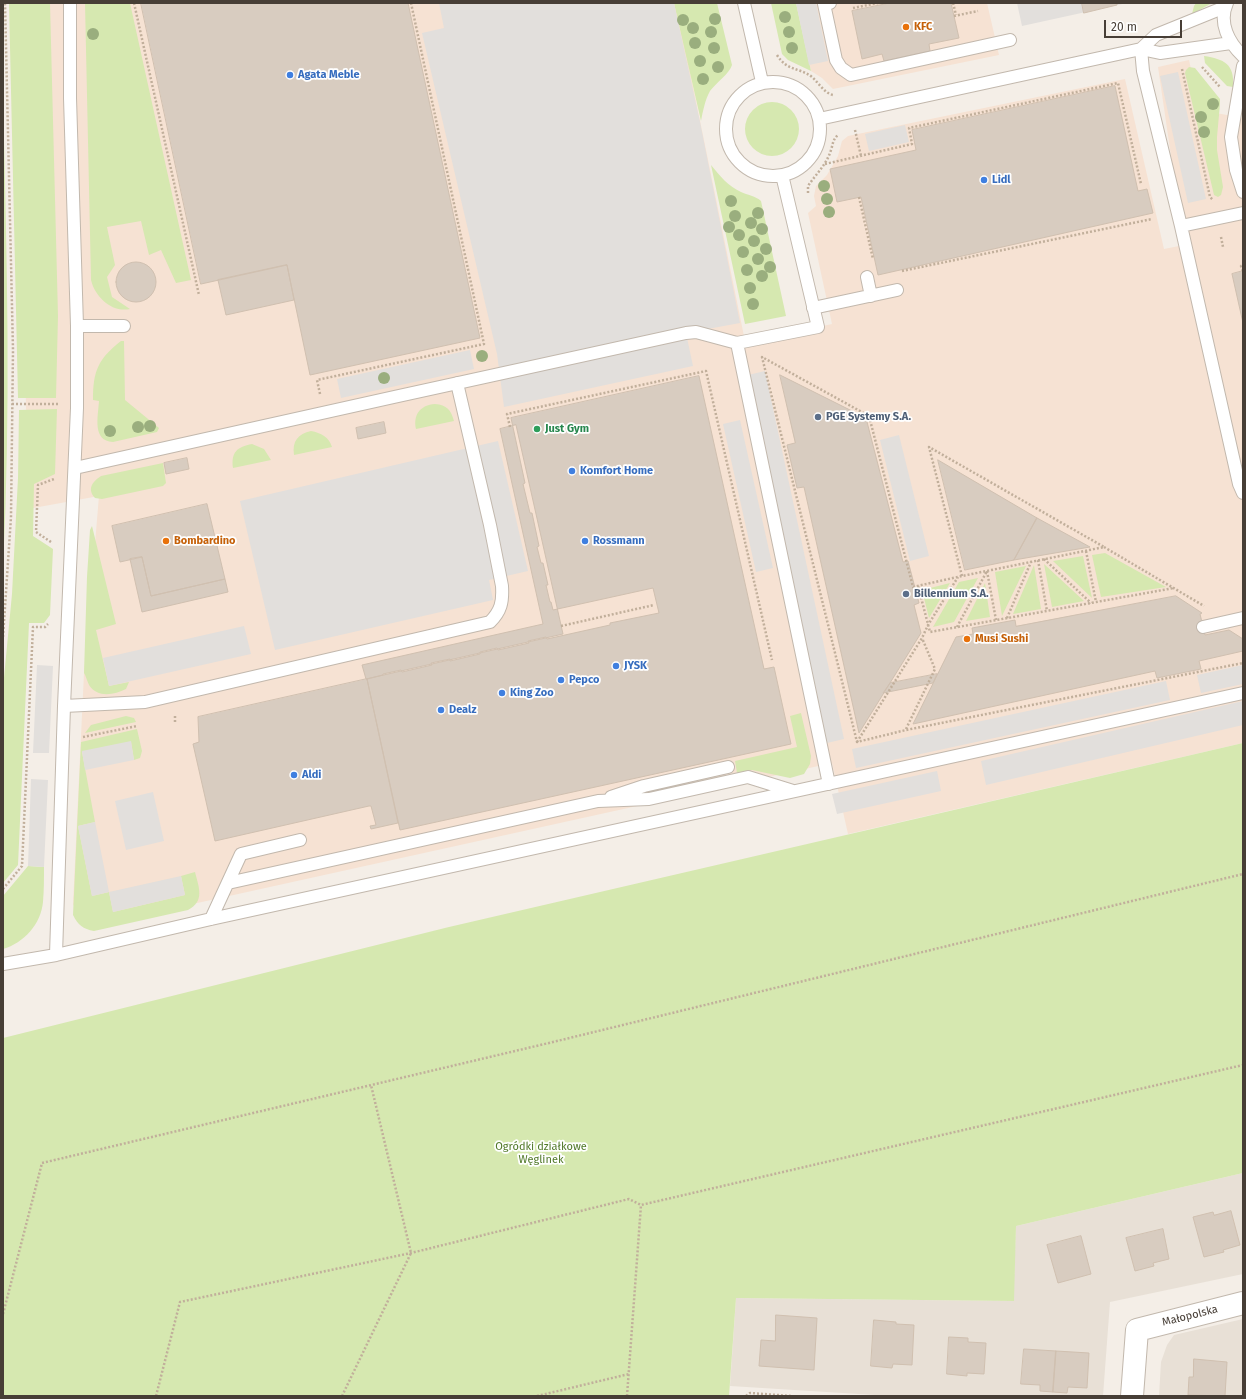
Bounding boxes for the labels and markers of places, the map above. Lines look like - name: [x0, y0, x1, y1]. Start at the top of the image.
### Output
- place label: KFC: [914, 20, 932, 34]
- marker: KFC: [901, 22, 911, 32]
- place label: Agata Meble: [298, 68, 360, 82]
- marker: Agata Meble: [285, 70, 295, 80]
- place label: Lidl: [992, 173, 1011, 187]
- marker: Lidl: [979, 175, 989, 185]
- place label: PGE Systemy S.A.: [826, 410, 911, 424]
- marker: PGE Systemy S.A.: [813, 412, 823, 422]
- place label: Just Gym: [545, 422, 589, 436]
- marker: Just Gym: [532, 424, 542, 434]
- place label: Komfort Home: [580, 464, 653, 478]
- marker: Komfort Home: [567, 466, 577, 476]
- place label: Bombardino: [174, 534, 236, 548]
- place label: Rossmann: [593, 534, 645, 548]
- marker: Bombardino: [161, 536, 171, 546]
- marker: Rossmann: [580, 536, 590, 546]
- place label: Billennium S.A.: [914, 587, 989, 601]
- marker: Billennium S.A.: [901, 589, 911, 599]
- place label: Musi Sushi: [975, 632, 1028, 646]
- marker: Musi Sushi: [962, 634, 972, 644]
- place label: JYSK: [624, 659, 647, 673]
- marker: JYSK: [611, 661, 621, 671]
- place label: Pepco: [569, 673, 599, 687]
- marker: Pepco: [556, 675, 566, 685]
- place label: King Zoo: [510, 686, 554, 700]
- marker: King Zoo: [497, 688, 507, 698]
- place label: Dealz: [449, 703, 476, 717]
- marker: Dealz: [436, 705, 446, 715]
- place label: Aldi: [302, 768, 321, 782]
- marker: Aldi: [289, 770, 299, 780]

